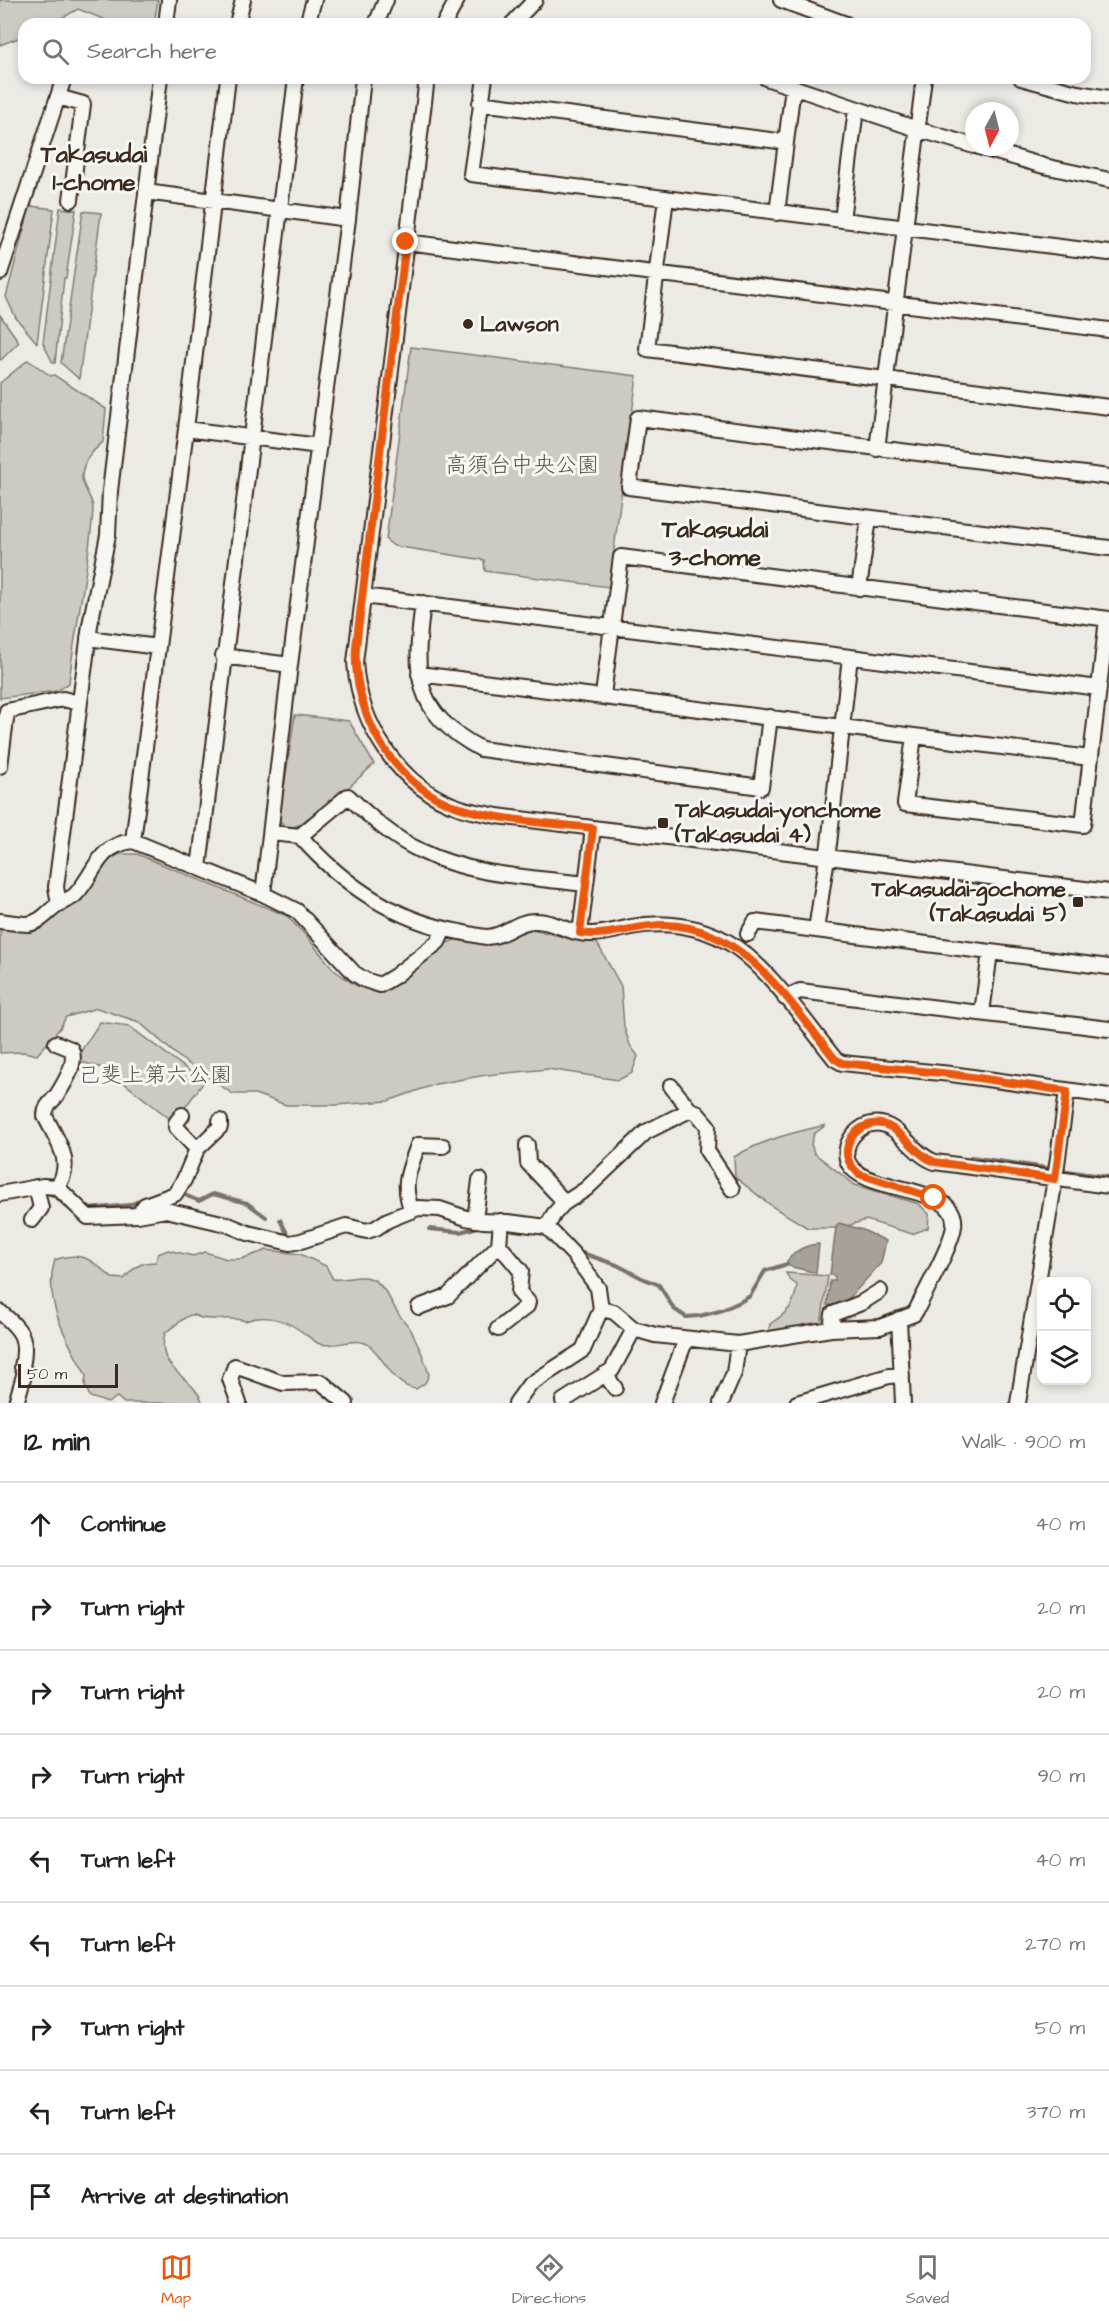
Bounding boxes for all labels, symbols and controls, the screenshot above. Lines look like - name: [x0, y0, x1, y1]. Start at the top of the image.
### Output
- search box: [18, 18, 1091, 84]
- icon: search: [39, 35, 72, 68]
- text: Search here: [87, 36, 217, 67]
- north arrow: [965, 102, 1019, 156]
- district label: Takasudai 1-chome: [40, 138, 148, 200]
- route end: [392, 228, 418, 254]
- place label: Lawson: [480, 309, 559, 340]
- marker: Lawson: [461, 317, 475, 331]
- park label: 高須台中央公園: [445, 450, 599, 481]
- district label: Takasudai 3-chome: [661, 513, 769, 575]
- place label: Takasudai-yonchome (Takasudai 4): [674, 795, 881, 851]
- marker: Takasudai-yonchome (Takasudai 4): [656, 816, 670, 830]
- place label: Takasudai-gochome (Takasudai 5): [871, 874, 1066, 930]
- marker: Takasudai-gochome (Takasudai 5): [1071, 895, 1085, 909]
- park label: 己斐上第六公園: [78, 1060, 232, 1091]
- route start: [920, 1184, 946, 1210]
- map controls: [1037, 1277, 1091, 1385]
- button: locate: [1037, 1277, 1091, 1331]
- button: layers: [1037, 1331, 1091, 1385]
- scale bar: [18, 1361, 118, 1388]
- text: 50 m: [27, 1363, 67, 1385]
- text: 12 min: [24, 1424, 90, 1460]
- text: Walk · 900 m: [962, 1428, 1085, 1456]
- icon: ahead: [24, 1508, 57, 1541]
- text: Continue: [81, 1509, 166, 1540]
- text: 40 m: [1035, 1510, 1085, 1538]
- icon: right: [24, 1592, 57, 1625]
- text: Turn right: [81, 1593, 184, 1624]
- text: 20 m: [1037, 1594, 1085, 1622]
- icon: right: [24, 1676, 57, 1709]
- text: Turn right: [81, 1677, 184, 1708]
- text: 20 m: [1037, 1678, 1085, 1706]
- icon: right: [24, 1760, 57, 1793]
- text: Turn right: [81, 1761, 184, 1792]
- text: 90 m: [1037, 1762, 1085, 1790]
- icon: left: [24, 1844, 57, 1877]
- text: Turn left: [81, 1845, 175, 1876]
- text: 40 m: [1035, 1846, 1085, 1874]
- icon: left: [24, 1928, 57, 1961]
- text: Turn left: [81, 1929, 175, 1960]
- text: 270 m: [1025, 1930, 1085, 1958]
- icon: right: [24, 2012, 57, 2045]
- text: Turn right: [81, 2013, 184, 2044]
- text: 50 m: [1035, 2014, 1085, 2042]
- icon: left: [24, 2096, 57, 2129]
- text: Turn left: [81, 2097, 175, 2128]
- text: 370 m: [1026, 2098, 1085, 2126]
- icon: arrive: [24, 2180, 57, 2213]
- text: Arrive at destination: [81, 2181, 288, 2212]
- tab: Map: [160, 2251, 193, 2309]
- tab: Directions: [512, 2251, 586, 2309]
- tab: Saved: [906, 2251, 949, 2309]

